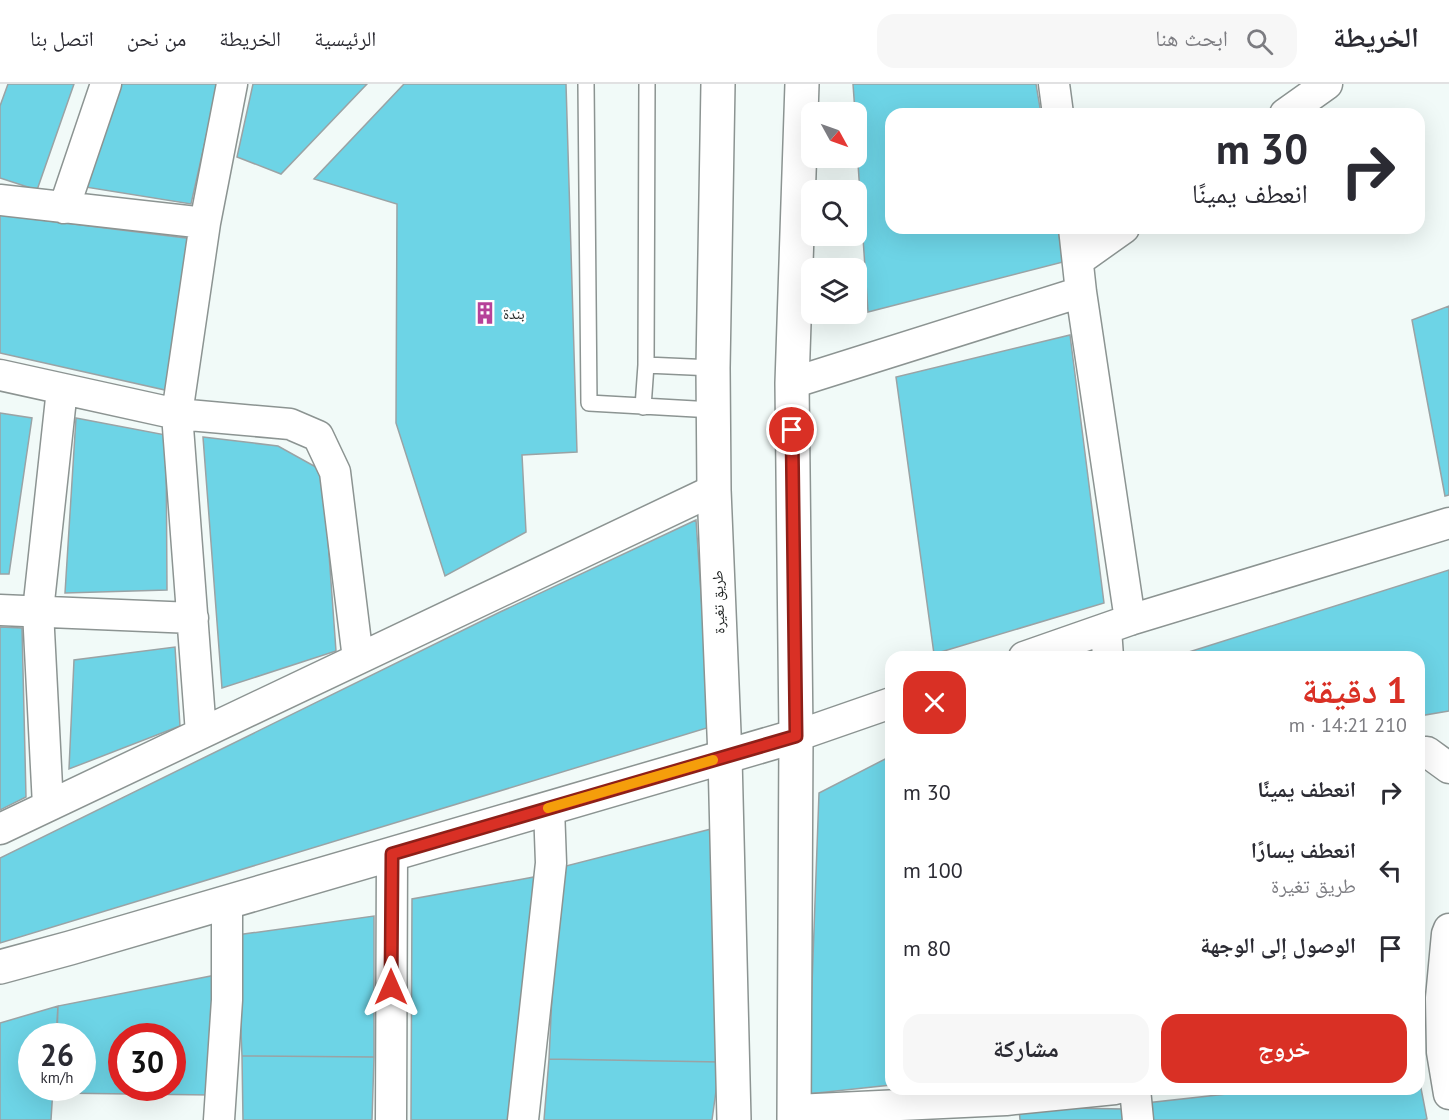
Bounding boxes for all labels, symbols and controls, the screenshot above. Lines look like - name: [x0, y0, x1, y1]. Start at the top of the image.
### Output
- search box: [877, 14, 1297, 68]
- text: الخريطة: [1333, 18, 1419, 55]
- text: ابحث هنا: [1155, 24, 1228, 52]
- text: اتصل بنا: [30, 25, 94, 52]
- text: من نحن: [127, 25, 186, 52]
- text: الخريطة: [219, 25, 281, 52]
- text: الرئيسية: [314, 25, 376, 52]
- icon: search: [1243, 25, 1276, 58]
- north arrow: [801, 102, 867, 168]
- map controls: [801, 102, 867, 324]
- text: 30 m: [1216, 121, 1308, 176]
- icon: right: [1329, 132, 1407, 210]
- text: انعطف يمينًا: [1192, 176, 1308, 210]
- button: search: [801, 180, 867, 246]
- button: layers: [801, 258, 867, 324]
- building icon: بندة: [472, 300, 498, 326]
- place label: بندة: [503, 304, 525, 323]
- pin: [766, 404, 817, 455]
- icon: arrive: [775, 413, 808, 446]
- street label: طريق تغيرة: [707, 570, 730, 634]
- text: 1 دقيقة: [1302, 666, 1407, 713]
- button: close: [903, 671, 966, 734]
- text: 210 m · 14:21: [1289, 712, 1407, 738]
- text: انعطف يمينًا: [1257, 775, 1356, 803]
- icon: right: [1374, 776, 1407, 809]
- text: 30 m: [903, 778, 951, 806]
- text: انعطف يسارًا: [1251, 836, 1356, 864]
- icon: left: [1374, 854, 1407, 887]
- text: 100 m: [903, 856, 963, 884]
- text: طريق تغيرة: [1271, 873, 1356, 899]
- text: الوصول إلى الوجهة: [1200, 931, 1356, 959]
- icon: arrive: [1374, 932, 1407, 965]
- text: 80 m: [903, 934, 951, 962]
- position arrow: [359, 955, 423, 1019]
- button: مشاركة: [903, 1014, 1149, 1083]
- button: خروج: [1161, 1014, 1407, 1083]
- speed limit sign: 30: [108, 1023, 186, 1101]
- text: 26: [40, 1035, 74, 1074]
- text: km/h: [41, 1068, 73, 1087]

